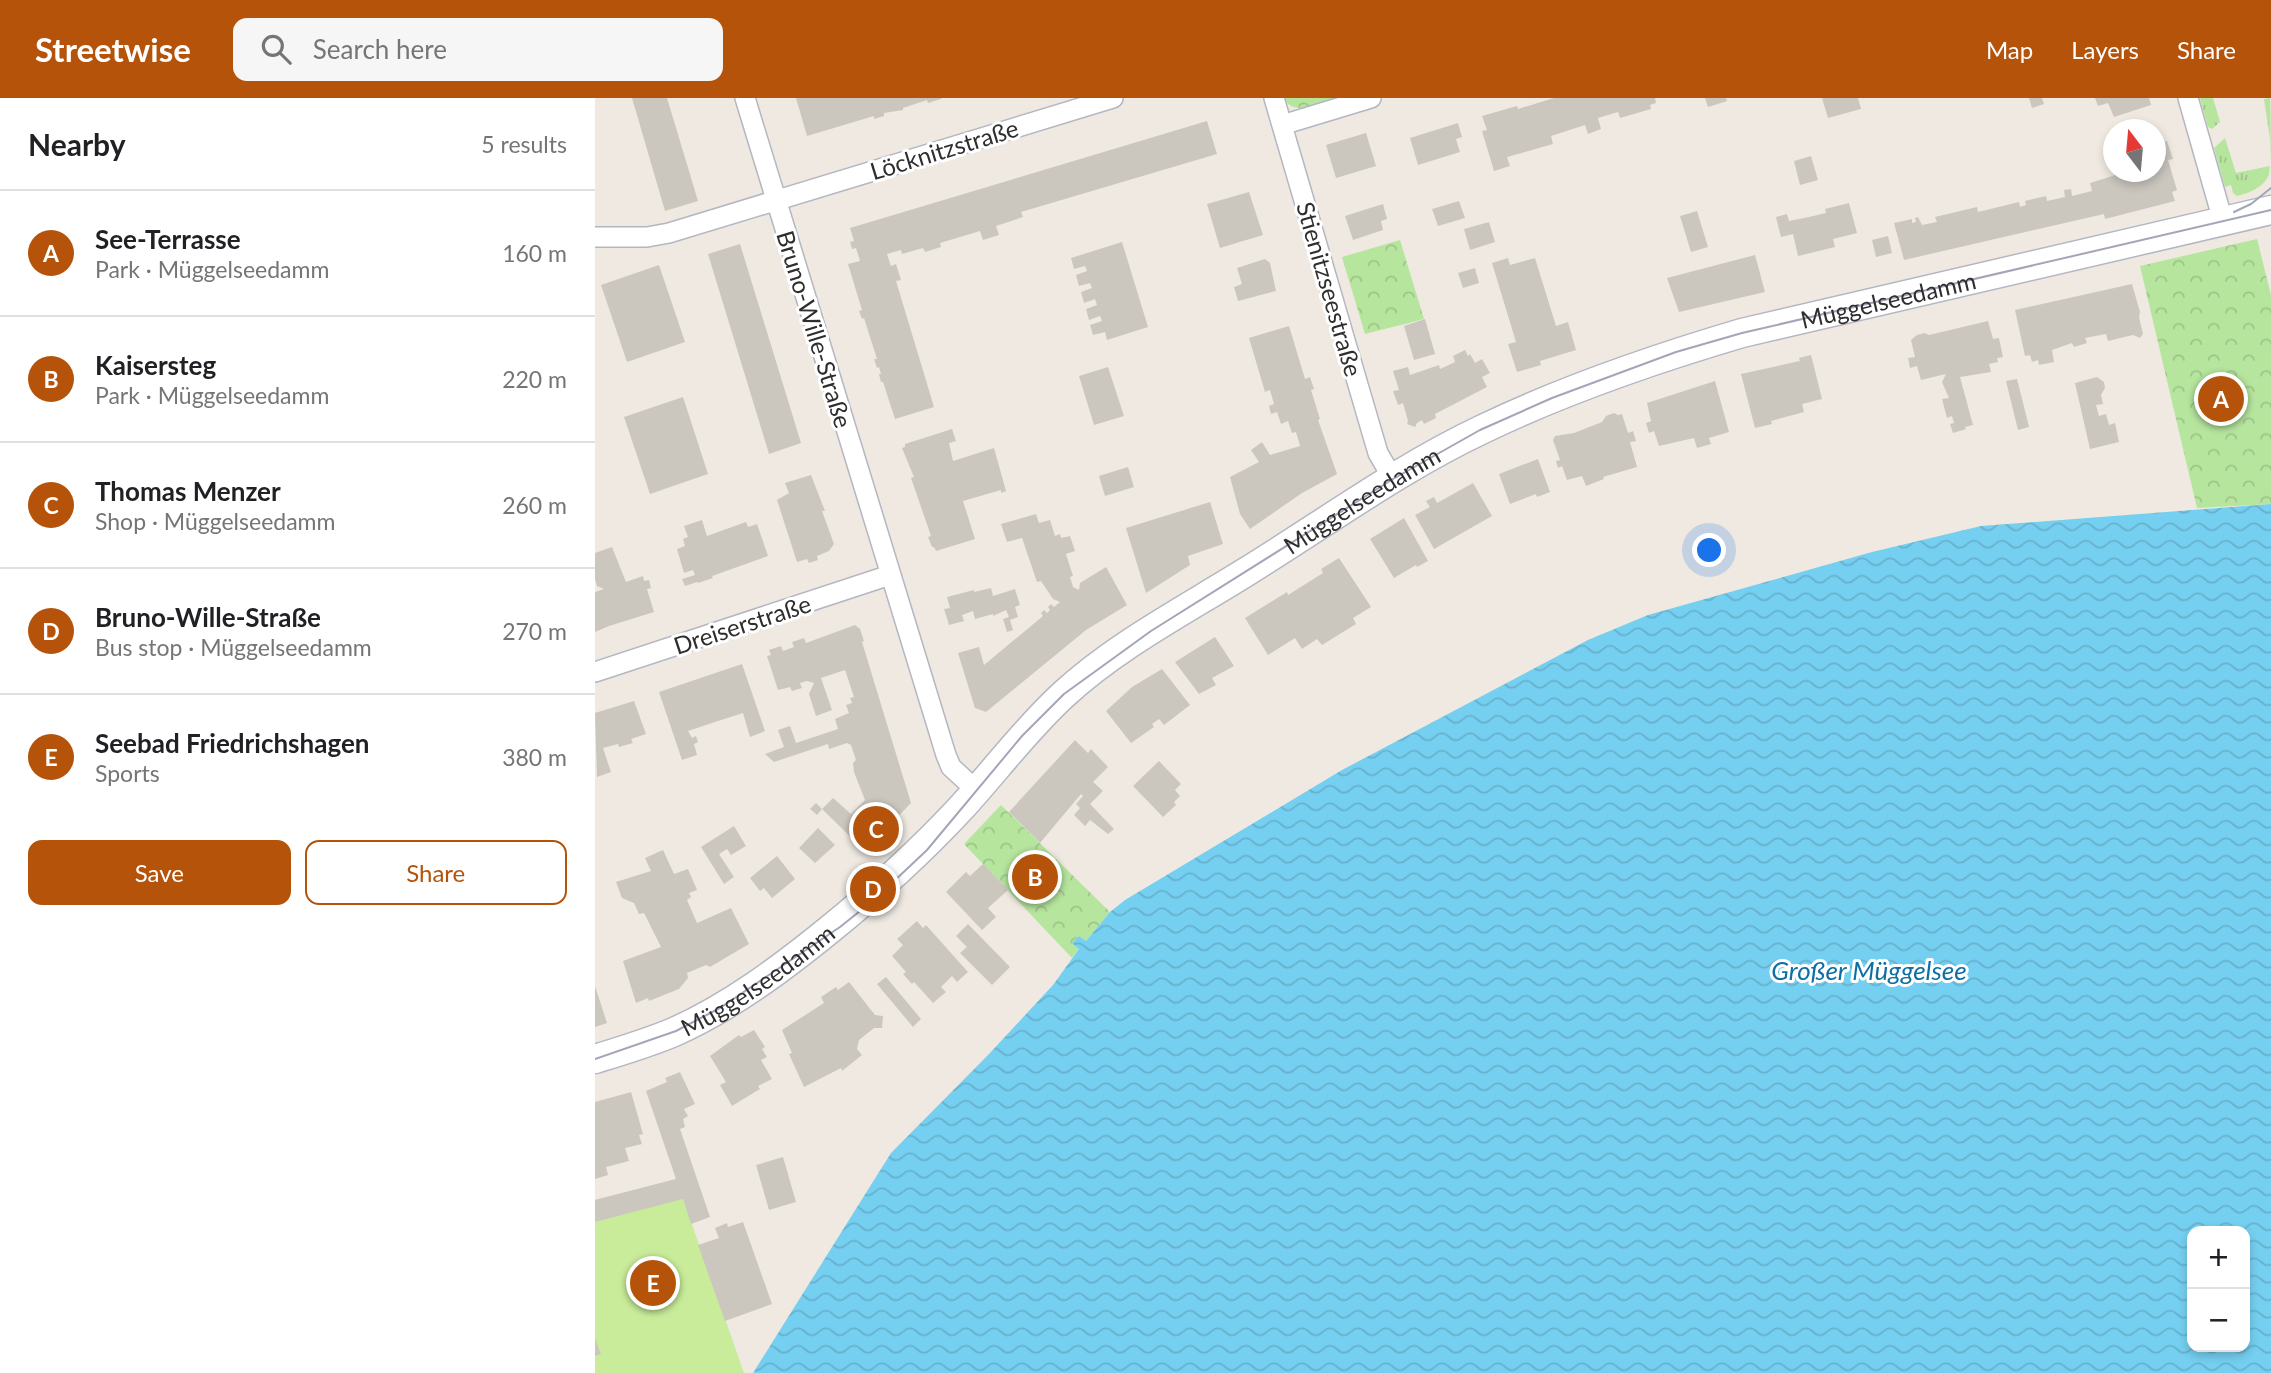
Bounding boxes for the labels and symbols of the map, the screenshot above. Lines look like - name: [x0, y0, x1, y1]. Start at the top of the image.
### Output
- street label: Löcknitzstraße: [866, 113, 1022, 185]
- north arrow: [2103, 119, 2166, 182]
- street label: Stienitzseestraße: [1291, 198, 1369, 380]
- street label: Bruno-Wille-Straße: [771, 227, 859, 431]
- street label: Müggelseedamm: [1797, 265, 1979, 333]
- pin: A: [2198, 373, 2244, 425]
- street label: Müggelseedamm: [1278, 440, 1445, 559]
- your location: [1692, 533, 1726, 567]
- street label: Dreiserstraße: [670, 588, 814, 660]
- pin: C: [853, 803, 899, 855]
- pin: B: [1012, 851, 1058, 903]
- pin: D: [850, 863, 896, 915]
- street label: Müggelseedamm: [676, 917, 840, 1041]
- water label: Großer Müggelsee: [1771, 954, 1967, 986]
- pin: E: [630, 1257, 676, 1309]

